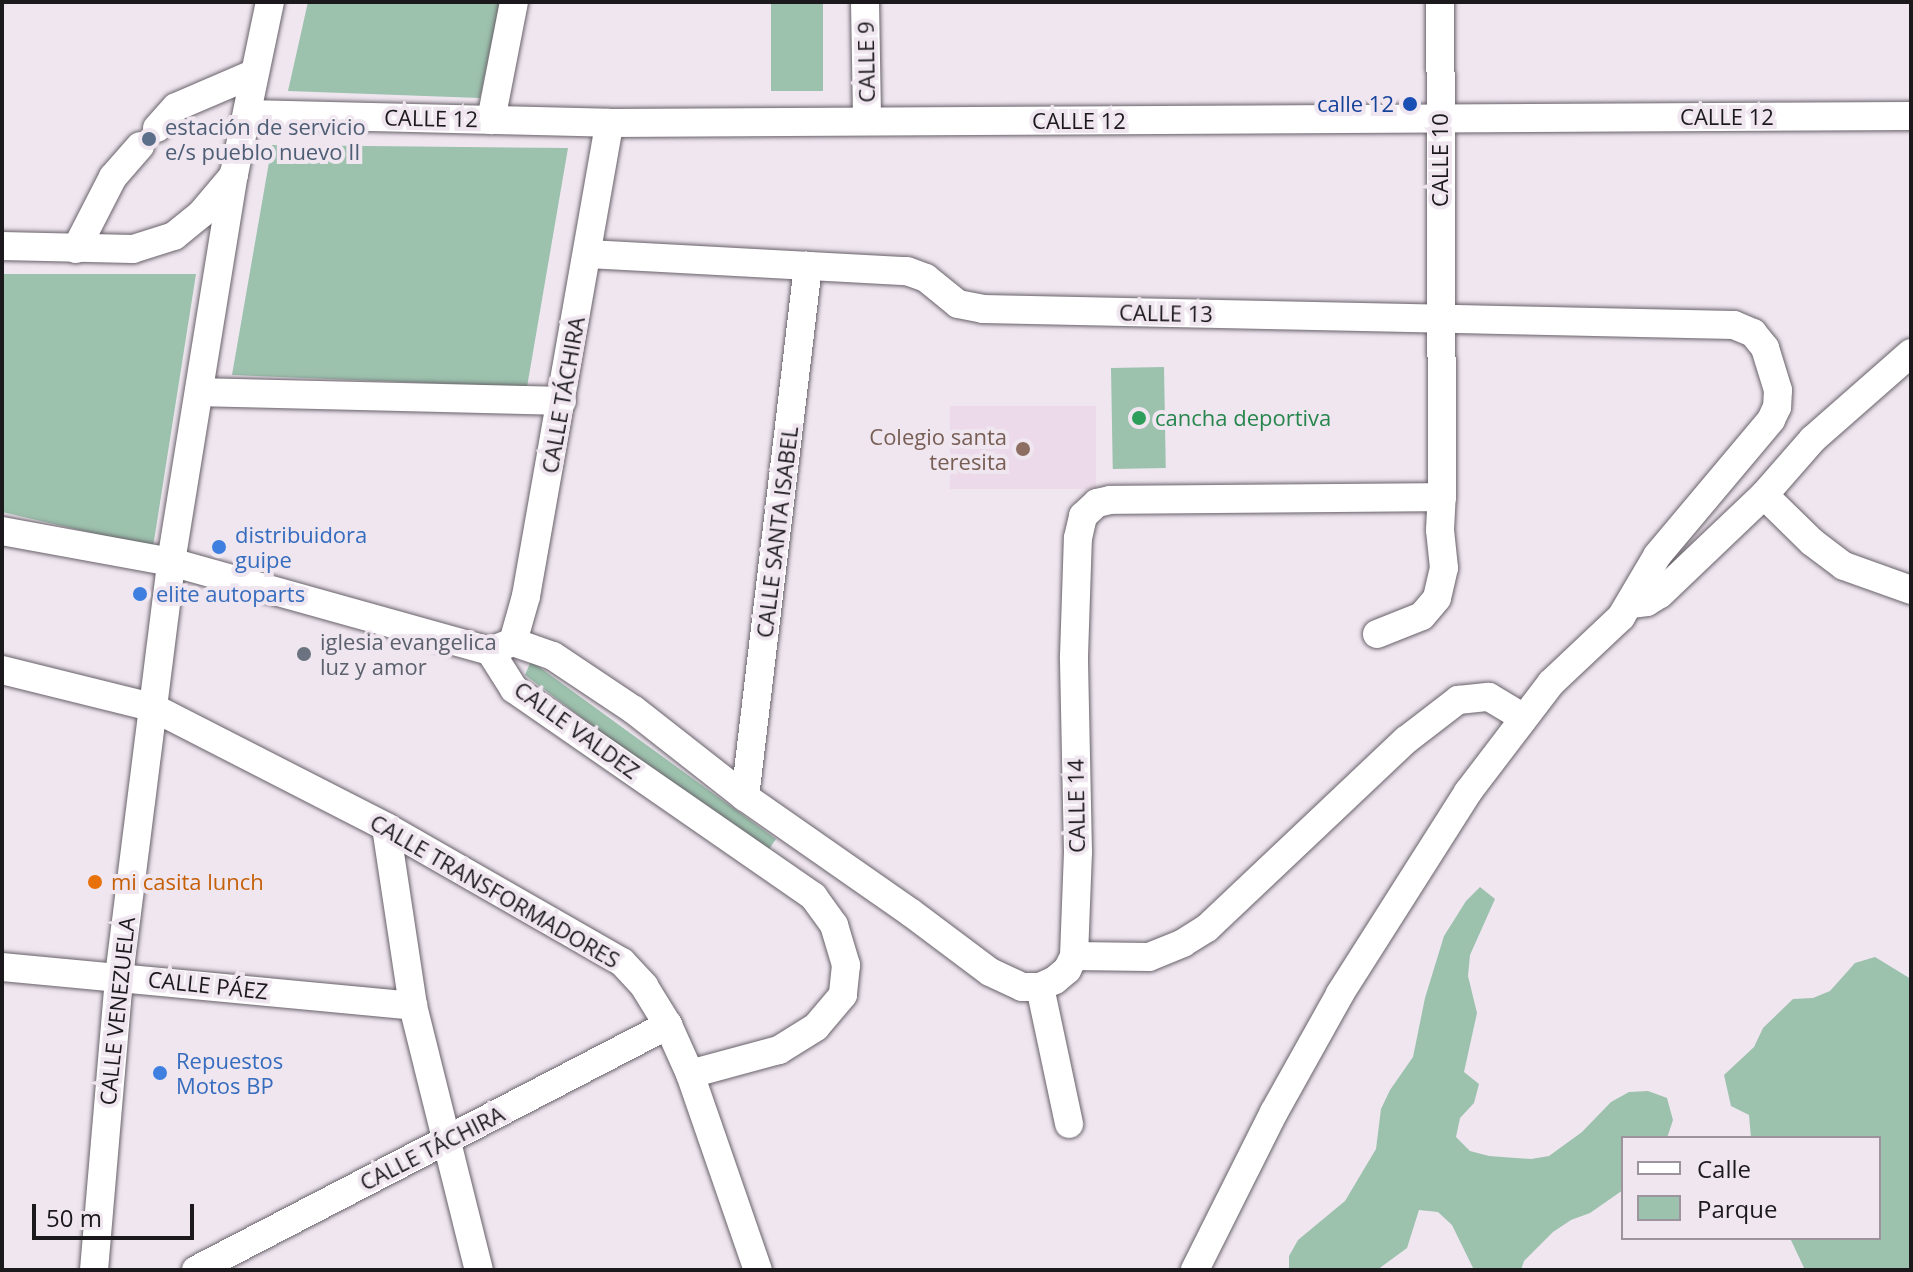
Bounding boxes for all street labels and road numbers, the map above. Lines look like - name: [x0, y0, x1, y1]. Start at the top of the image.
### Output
- street label: CALLE 9: [852, 21, 880, 103]
- street label: CALLE 12: [384, 104, 478, 132]
- street label: CALLE 12: [1680, 104, 1774, 130]
- street label: CALLE 12: [1032, 108, 1126, 134]
- street label: CALLE 10: [1427, 113, 1453, 207]
- street label: CALLE 13: [1119, 299, 1213, 327]
- street label: CALLE TÁCHIRA: [536, 315, 590, 475]
- street label: CALLE SANTA ISABEL: [751, 425, 803, 639]
- street label: CALLE VALDEZ: [509, 676, 645, 784]
- street label: CALLE 14: [1062, 759, 1090, 853]
- street label: CALLE TRANSFORMADORES: [366, 809, 624, 973]
- street label: CALLE VENEZUELA: [94, 916, 140, 1106]
- street label: CALLE PÁEZ: [147, 966, 269, 1004]
- street label: CALLE TÁCHIRA: [355, 1100, 509, 1196]

